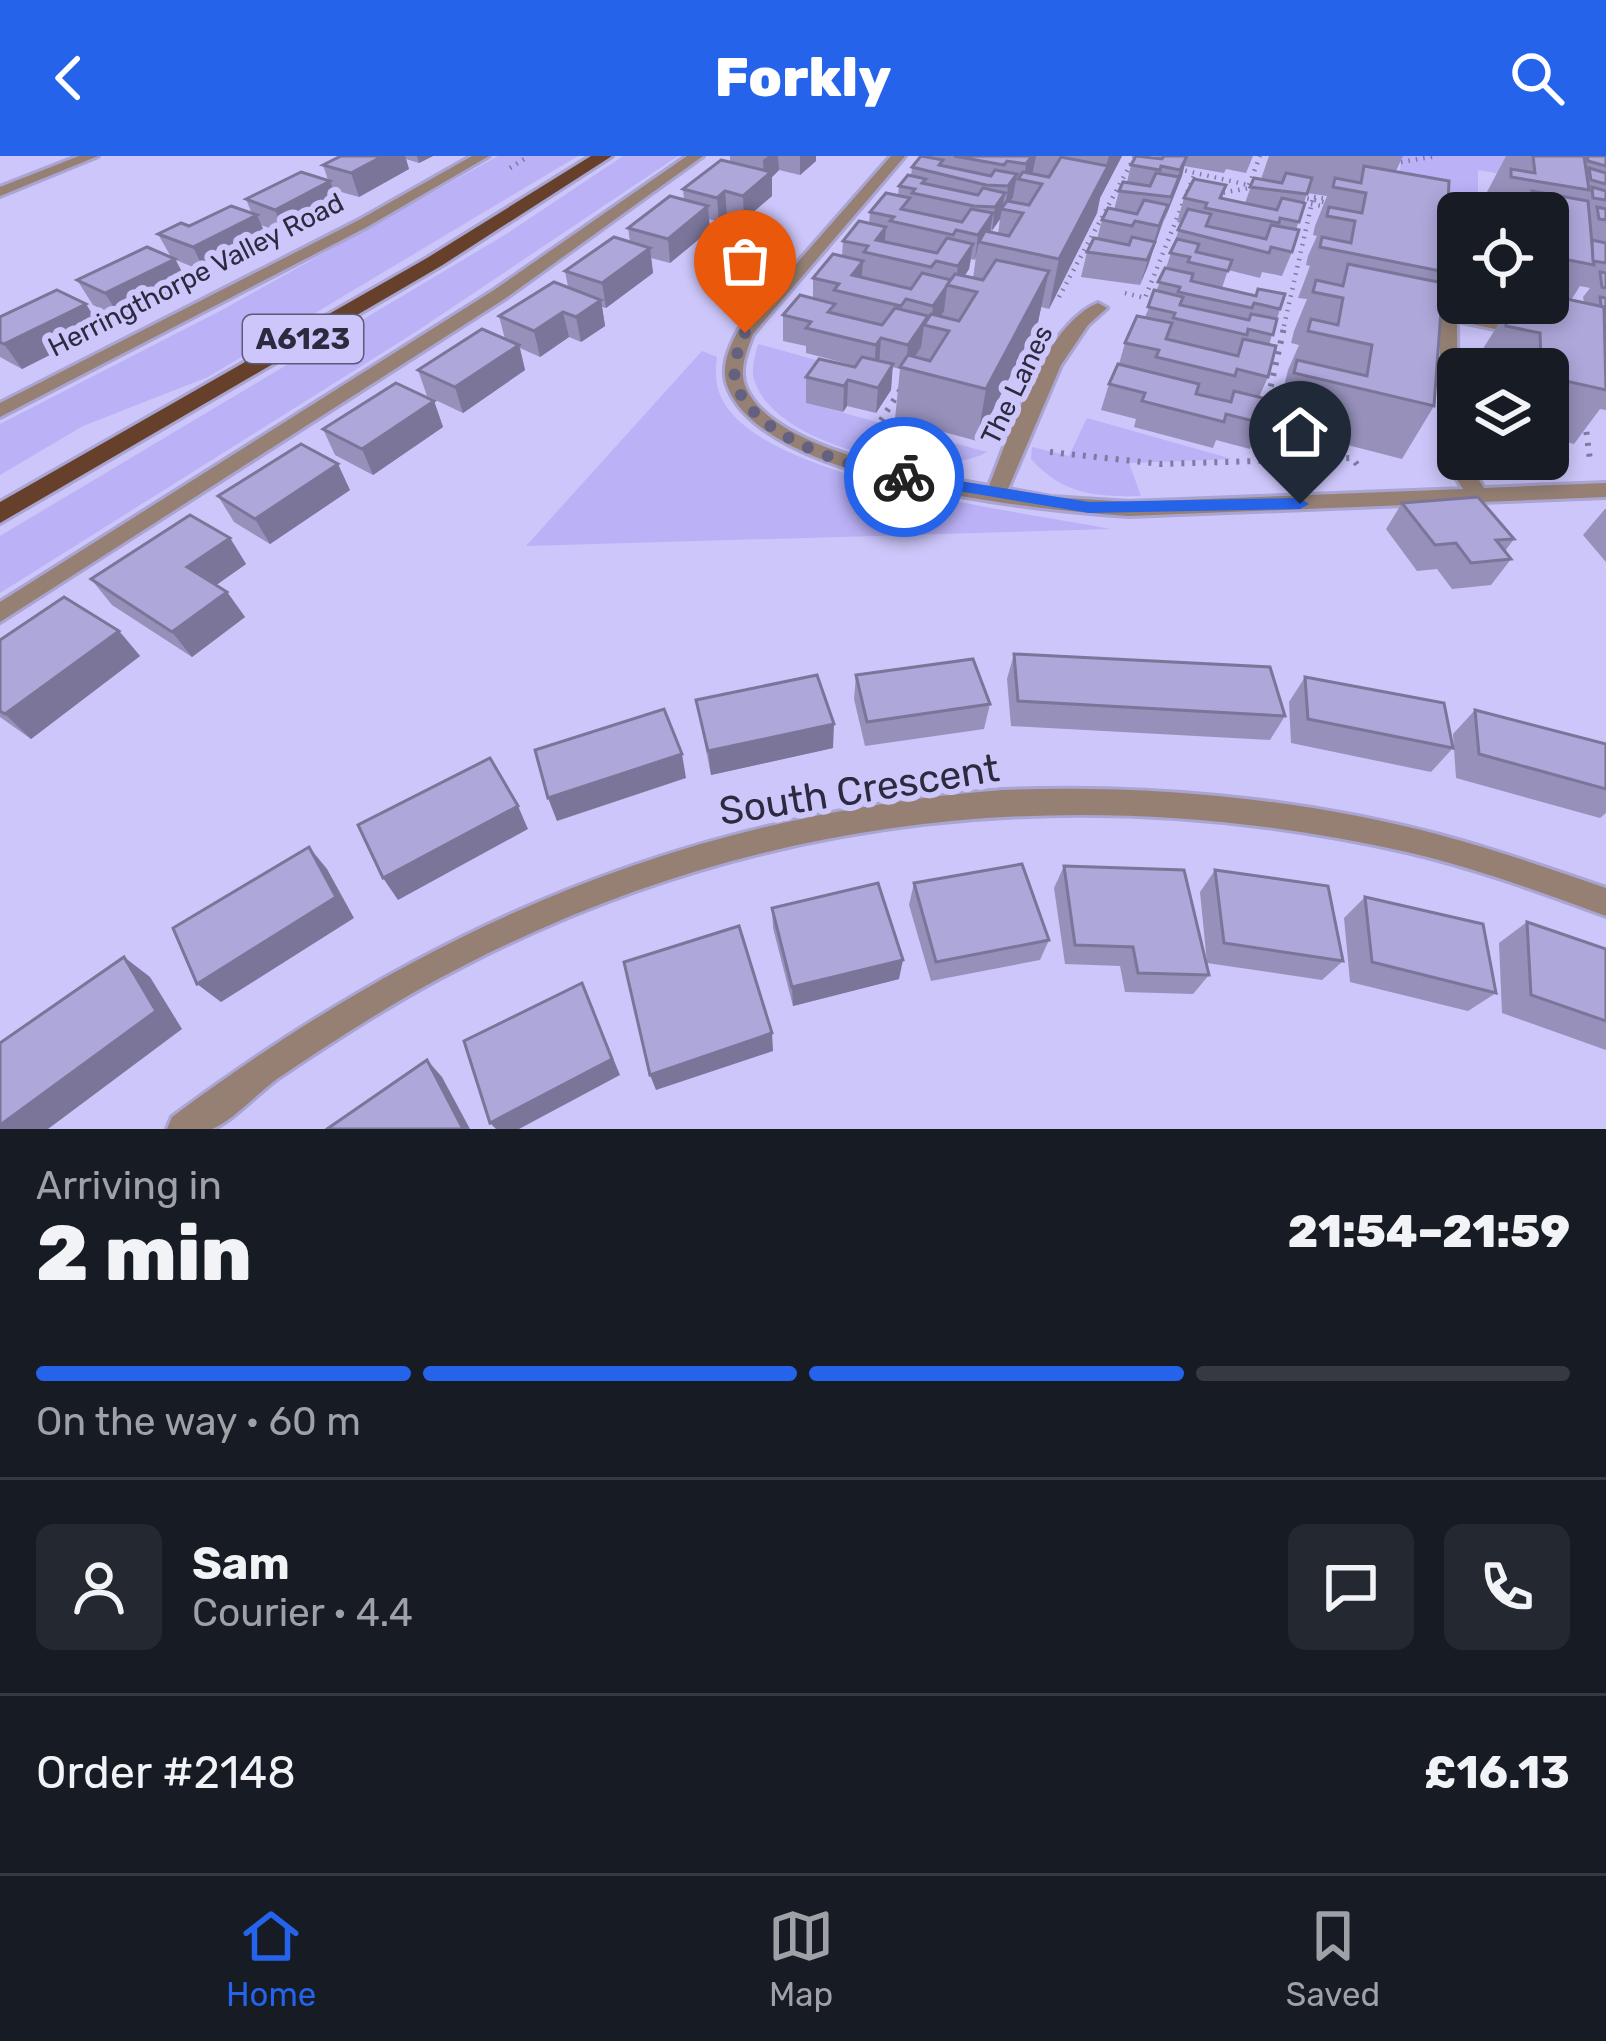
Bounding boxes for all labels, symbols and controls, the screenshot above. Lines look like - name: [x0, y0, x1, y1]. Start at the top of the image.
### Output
- icon: back: [36, 45, 102, 111]
- icon: search: [1504, 45, 1570, 111]
- text: Forkly: [715, 46, 891, 110]
- street label: Herringthorpe Valley Road: [43, 186, 349, 364]
- map controls: [1437, 192, 1569, 480]
- button: locate: [1437, 192, 1569, 324]
- pin: [694, 210, 796, 333]
- icon: bag: [712, 228, 778, 294]
- road number: A6123: [243, 315, 363, 363]
- street label: The Lanes: [974, 320, 1060, 450]
- button: layers: [1437, 348, 1569, 480]
- pin: [1249, 381, 1351, 504]
- icon: home: [1267, 399, 1333, 465]
- courier: [844, 417, 964, 537]
- icon: bike: [871, 444, 937, 510]
- street label: South Crescent: [716, 745, 1002, 835]
- text: Arriving in: [36, 1163, 222, 1209]
- text: 21:54–21:59: [1288, 1205, 1570, 1258]
- text: 2 min: [36, 1207, 252, 1300]
- text: On the way · 60 m: [36, 1399, 361, 1445]
- button: person: [36, 1524, 162, 1650]
- button: chat: [1288, 1524, 1414, 1650]
- button: phone: [1444, 1524, 1570, 1650]
- text: Sam: [192, 1537, 290, 1590]
- text: Courier · 4.4: [192, 1590, 413, 1636]
- text: Order #2148: [36, 1746, 296, 1799]
- text: £16.13: [1424, 1746, 1570, 1799]
- tab: Home: [226, 1903, 316, 2014]
- tab: Map: [768, 1903, 834, 2014]
- tab: Saved: [1286, 1903, 1380, 2014]

